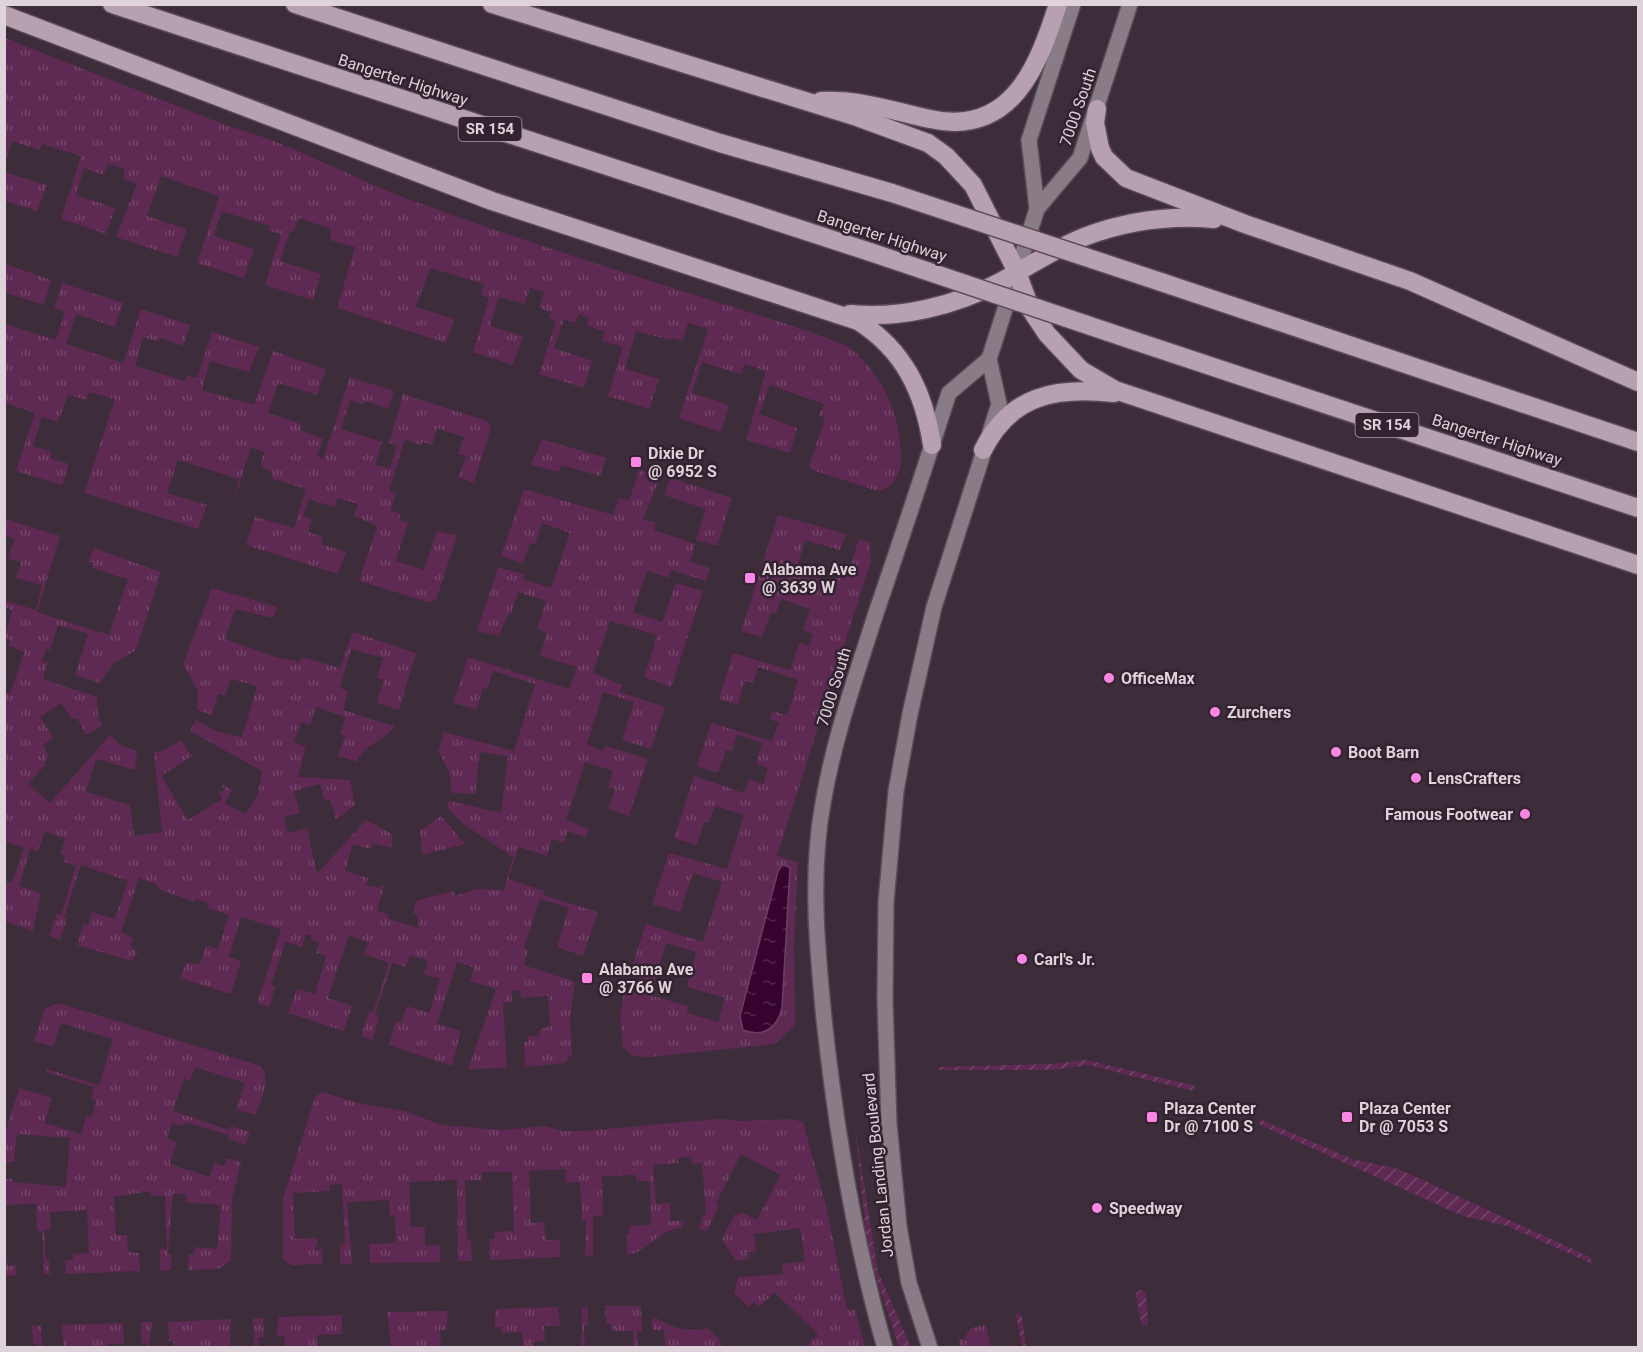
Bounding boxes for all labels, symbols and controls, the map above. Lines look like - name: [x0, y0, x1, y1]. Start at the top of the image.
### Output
- street label: Bangerter Highway: [336, 50, 471, 110]
- street label: 7000 South: [1056, 65, 1100, 149]
- road number: SR 154: [458, 117, 522, 141]
- street label: Bangerter Highway: [815, 206, 950, 266]
- street label: Bangerter Highway: [1430, 410, 1565, 470]
- road number: SR 154: [1356, 413, 1418, 437]
- place label: Dixie Dr @ 6952 S: [648, 444, 717, 481]
- marker: Dixie Dr @ 6952 S: [629, 455, 643, 469]
- place label: Alabama Ave @ 3639 W: [762, 560, 857, 597]
- marker: Alabama Ave @ 3639 W: [743, 571, 757, 585]
- street label: 7000 South: [813, 645, 855, 729]
- place label: OfficeMax: [1121, 669, 1195, 688]
- marker: OfficeMax: [1102, 671, 1116, 685]
- place label: Zurchers: [1227, 703, 1291, 722]
- marker: Zurchers: [1208, 705, 1222, 719]
- place label: Boot Barn: [1348, 743, 1419, 762]
- marker: Boot Barn: [1329, 745, 1343, 759]
- place label: LensCrafters: [1428, 769, 1521, 788]
- marker: LensCrafters: [1409, 771, 1423, 785]
- place label: Famous Footwear: [1385, 805, 1513, 824]
- marker: Famous Footwear: [1518, 807, 1532, 821]
- place label: Carl's Jr.: [1034, 950, 1095, 969]
- marker: Carl's Jr.: [1015, 952, 1029, 966]
- place label: Alabama Ave @ 3766 W: [599, 960, 694, 997]
- marker: Alabama Ave @ 3766 W: [580, 971, 594, 985]
- street label: Jordan Landing Boulevard: [859, 1072, 897, 1258]
- place label: Plaza Center Dr @ 7100 S: [1164, 1099, 1256, 1136]
- place label: Plaza Center Dr @ 7053 S: [1359, 1099, 1451, 1136]
- marker: Plaza Center Dr @ 7100 S: [1145, 1110, 1159, 1124]
- marker: Plaza Center Dr @ 7053 S: [1340, 1110, 1354, 1124]
- place label: Speedway: [1109, 1199, 1183, 1218]
- marker: Speedway: [1090, 1201, 1104, 1215]

